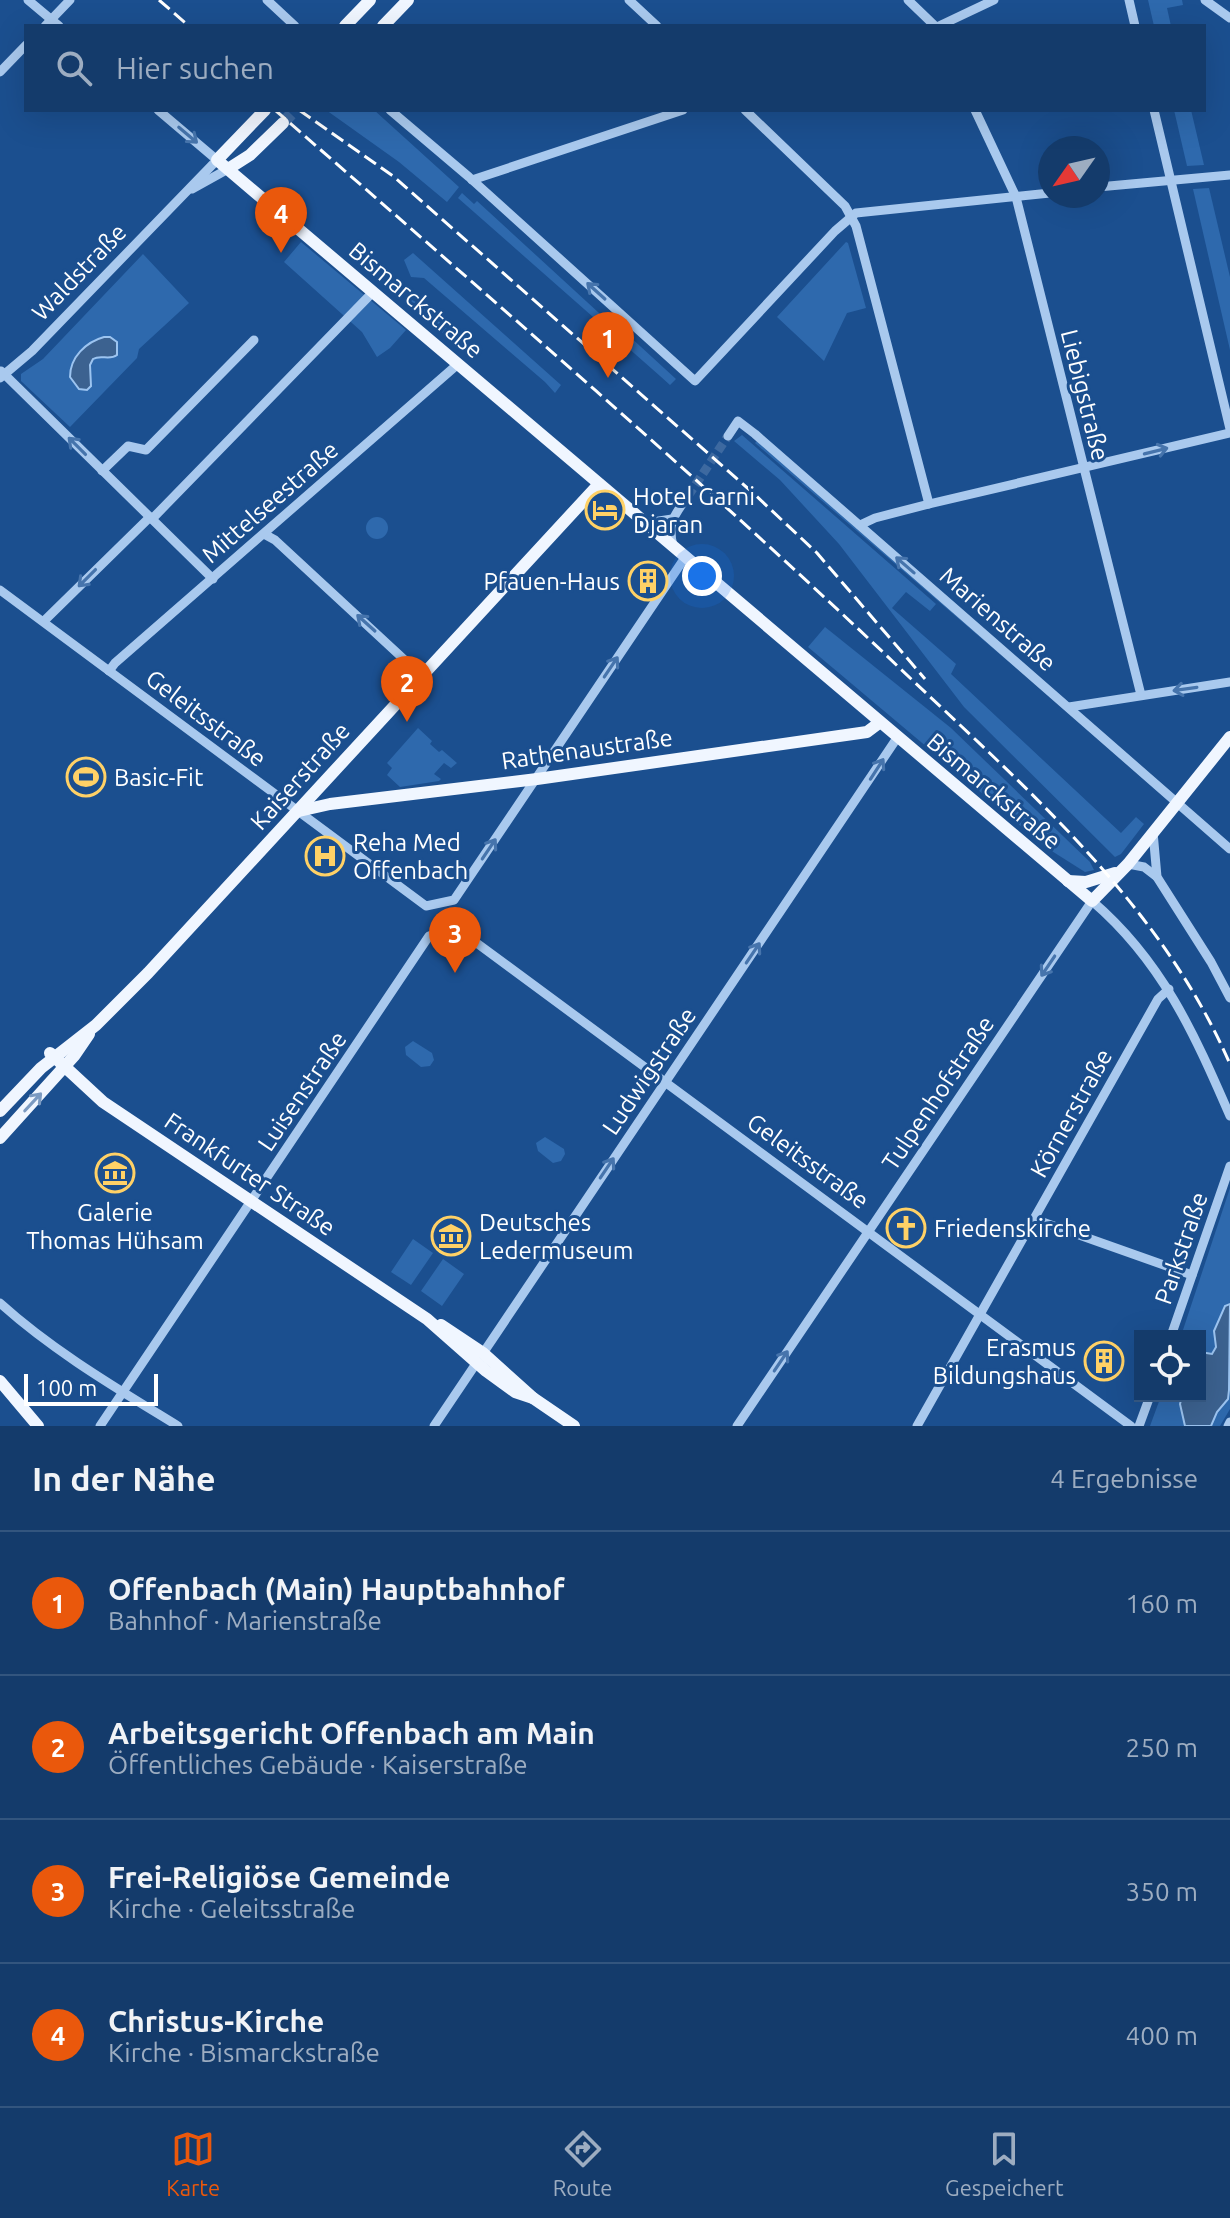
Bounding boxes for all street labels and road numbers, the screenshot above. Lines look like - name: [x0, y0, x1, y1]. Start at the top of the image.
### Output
- street label: Waldstraße: [26, 218, 132, 326]
- street label: Bismarckstraße: [344, 236, 488, 364]
- street label: Liebigstraße: [1056, 327, 1114, 463]
- street label: Mittelseestraße: [197, 436, 343, 568]
- street label: Marienstraße: [935, 562, 1061, 676]
- street label: Geleitsstraße: [141, 664, 271, 772]
- street label: Kaiserstraße: [245, 717, 355, 835]
- street label: Rathenaustraße: [500, 724, 674, 774]
- street label: Bismarckstraße: [922, 727, 1066, 855]
- street label: Ludwigstraße: [597, 1002, 701, 1140]
- street label: Tulpenhofstraße: [877, 1011, 999, 1175]
- street label: Luisenstraße: [252, 1026, 352, 1156]
- street label: Körnerstraße: [1025, 1044, 1117, 1182]
- street label: Frankfurter Straße: [160, 1107, 340, 1241]
- street label: Geleitsstraße: [742, 1108, 874, 1214]
- street label: Parkstraße: [1149, 1188, 1213, 1308]

